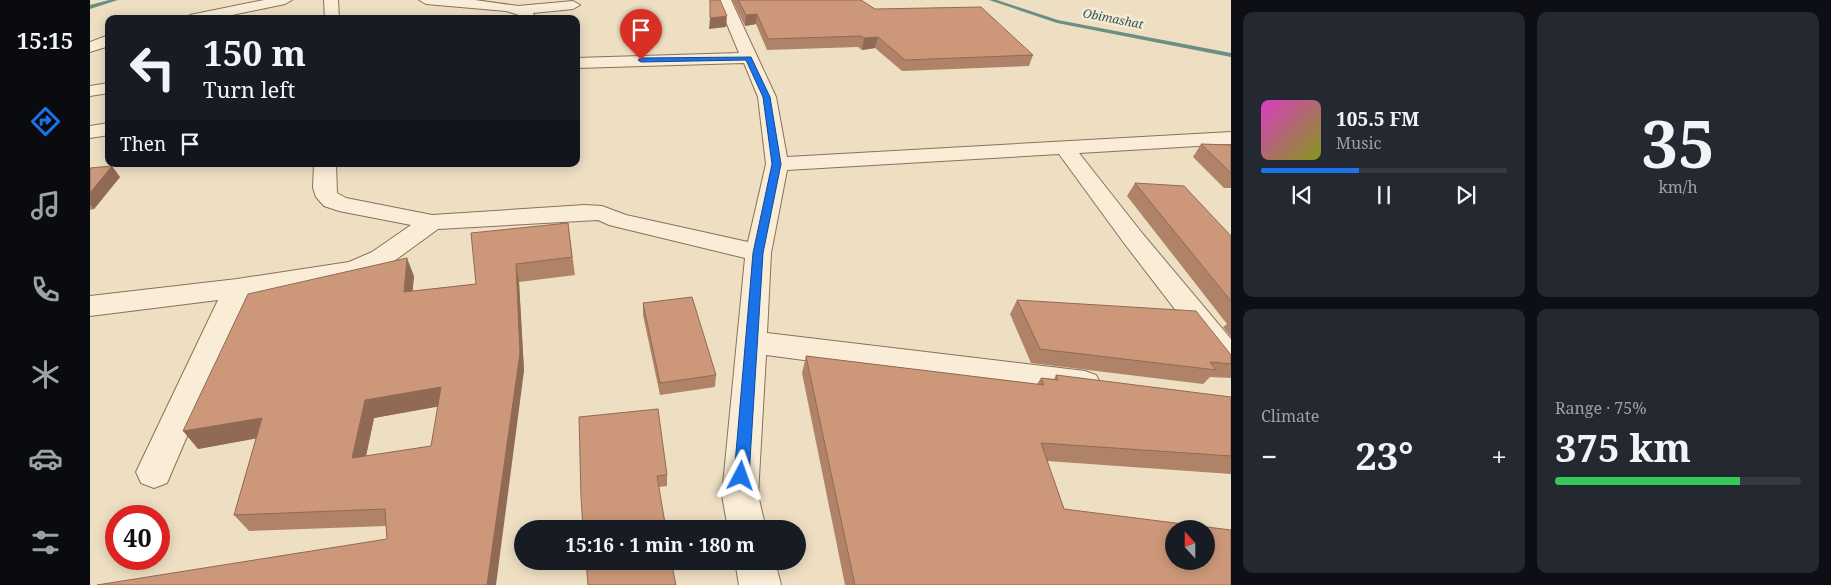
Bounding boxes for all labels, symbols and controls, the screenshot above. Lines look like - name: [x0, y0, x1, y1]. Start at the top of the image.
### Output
- water label: Obimashat: [1081, 4, 1145, 33]
- pin: [620, 9, 662, 60]
- icon: arrive: [627, 16, 655, 44]
- text: 15:15: [17, 25, 73, 55]
- text: 150 m: [203, 29, 306, 76]
- icon: left: [120, 35, 185, 100]
- text: Turn left: [203, 74, 295, 104]
- text: 35: [1641, 99, 1715, 187]
- icon: directions: [28, 104, 63, 139]
- text: 105.5 FM: [1336, 106, 1419, 132]
- icon: arrive: [176, 130, 204, 158]
- text: Then: [120, 131, 166, 157]
- text: Music: [1336, 132, 1381, 154]
- text: km/h: [1658, 176, 1698, 198]
- icon: previous: [1288, 181, 1316, 209]
- icon: pause: [1370, 181, 1398, 209]
- icon: next: [1452, 181, 1480, 209]
- icon: music: [28, 188, 63, 223]
- icon: phone: [28, 272, 63, 307]
- icon: climate: [28, 357, 63, 392]
- text: Range · 75%: [1555, 397, 1647, 419]
- text: Climate: [1261, 405, 1319, 427]
- text: 375 km: [1555, 421, 1691, 473]
- text: 23°: [1355, 429, 1413, 481]
- text: −: [1261, 437, 1277, 475]
- text: +: [1491, 437, 1507, 475]
- icon: car: [28, 441, 63, 476]
- position arrow: [714, 449, 766, 501]
- speed limit sign: 40: [105, 505, 170, 570]
- north arrow: [1165, 520, 1215, 570]
- map controls: [1165, 520, 1215, 570]
- icon: filters: [28, 525, 63, 560]
- text: 15:16 · 1 min · 180 m: [565, 532, 755, 558]

